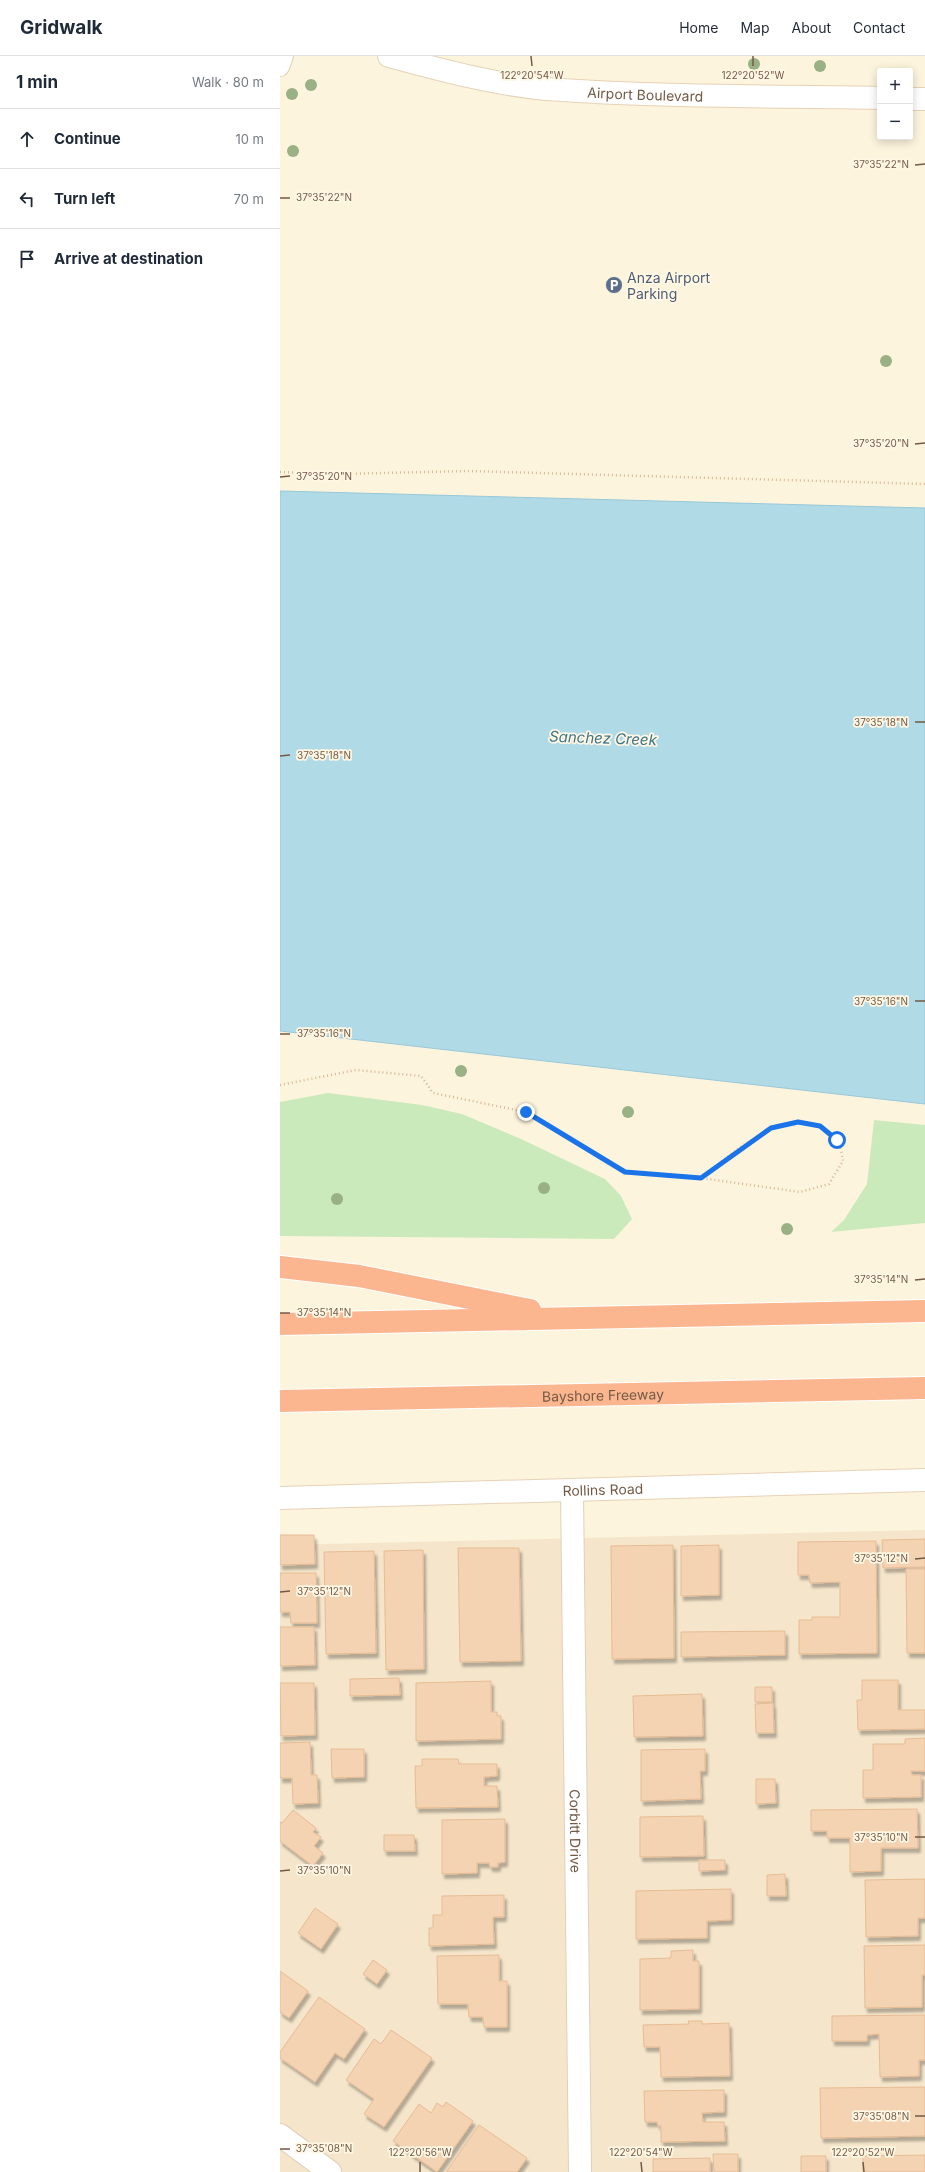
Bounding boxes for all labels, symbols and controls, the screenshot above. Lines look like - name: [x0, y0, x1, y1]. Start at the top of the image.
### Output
- text: Gridwalk: [20, 16, 103, 39]
- text: Home: [679, 19, 718, 36]
- text: Map: [740, 19, 770, 36]
- text: About: [792, 19, 831, 36]
- text: Contact: [853, 19, 905, 36]
- map controls: [877, 68, 913, 140]
- button: +: [877, 68, 913, 104]
- text: 122°20'54"W: [500, 69, 564, 81]
- text: 122°20'52"W: [722, 69, 785, 81]
- text: 1 min: [16, 72, 58, 92]
- text: Walk · 80 m: [192, 74, 264, 90]
- street label: Airport Boulevard: [587, 83, 703, 104]
- button: −: [877, 104, 913, 140]
- icon: ahead: [16, 128, 38, 150]
- text: Continue: [54, 129, 121, 148]
- text: 10 m: [235, 131, 264, 147]
- text: 37°35'22"N: [853, 158, 909, 170]
- icon: left: [16, 188, 38, 210]
- text: Turn left: [54, 189, 115, 208]
- text: 70 m: [234, 191, 264, 207]
- text: 37°35'22"N: [296, 191, 352, 203]
- icon: arrive: [16, 248, 38, 270]
- text: Arrive at destination: [54, 249, 203, 268]
- place label: Anza Airport Parking: [627, 269, 711, 302]
- parking icon: Anza Airport Parking: [604, 275, 624, 295]
- text: 37°35'20"N: [853, 437, 909, 449]
- text: 37°35'20"N: [296, 470, 352, 482]
- text: 37°35'18"N: [854, 716, 908, 728]
- water label: Sanchez Creek: [549, 727, 658, 749]
- text: 37°35'18"N: [297, 749, 351, 761]
- text: 37°35'16"N: [854, 995, 908, 1007]
- text: 37°35'16"N: [297, 1027, 351, 1039]
- route end: [517, 1103, 535, 1121]
- route start: [828, 1131, 846, 1149]
- text: 37°35'14"N: [854, 1273, 908, 1285]
- text: 37°35'14"N: [297, 1306, 351, 1318]
- street label: Bayshore Freeway: [542, 1385, 664, 1404]
- street label: Rollins Road: [562, 1479, 643, 1499]
- text: 37°35'12"N: [854, 1552, 908, 1564]
- text: 37°35'12"N: [297, 1585, 351, 1597]
- street label: Corbitt Drive: [567, 1789, 585, 1873]
- text: 37°35'10"N: [854, 1831, 908, 1843]
- text: 37°35'10"N: [297, 1864, 351, 1876]
- text: 37°35'08"N: [853, 2110, 909, 2122]
- text: 37°35'08"N: [296, 2142, 352, 2154]
- text: 122°20'56"W: [388, 2146, 452, 2158]
- text: 122°20'54"W: [609, 2146, 673, 2158]
- text: 122°20'52"W: [832, 2146, 895, 2158]

